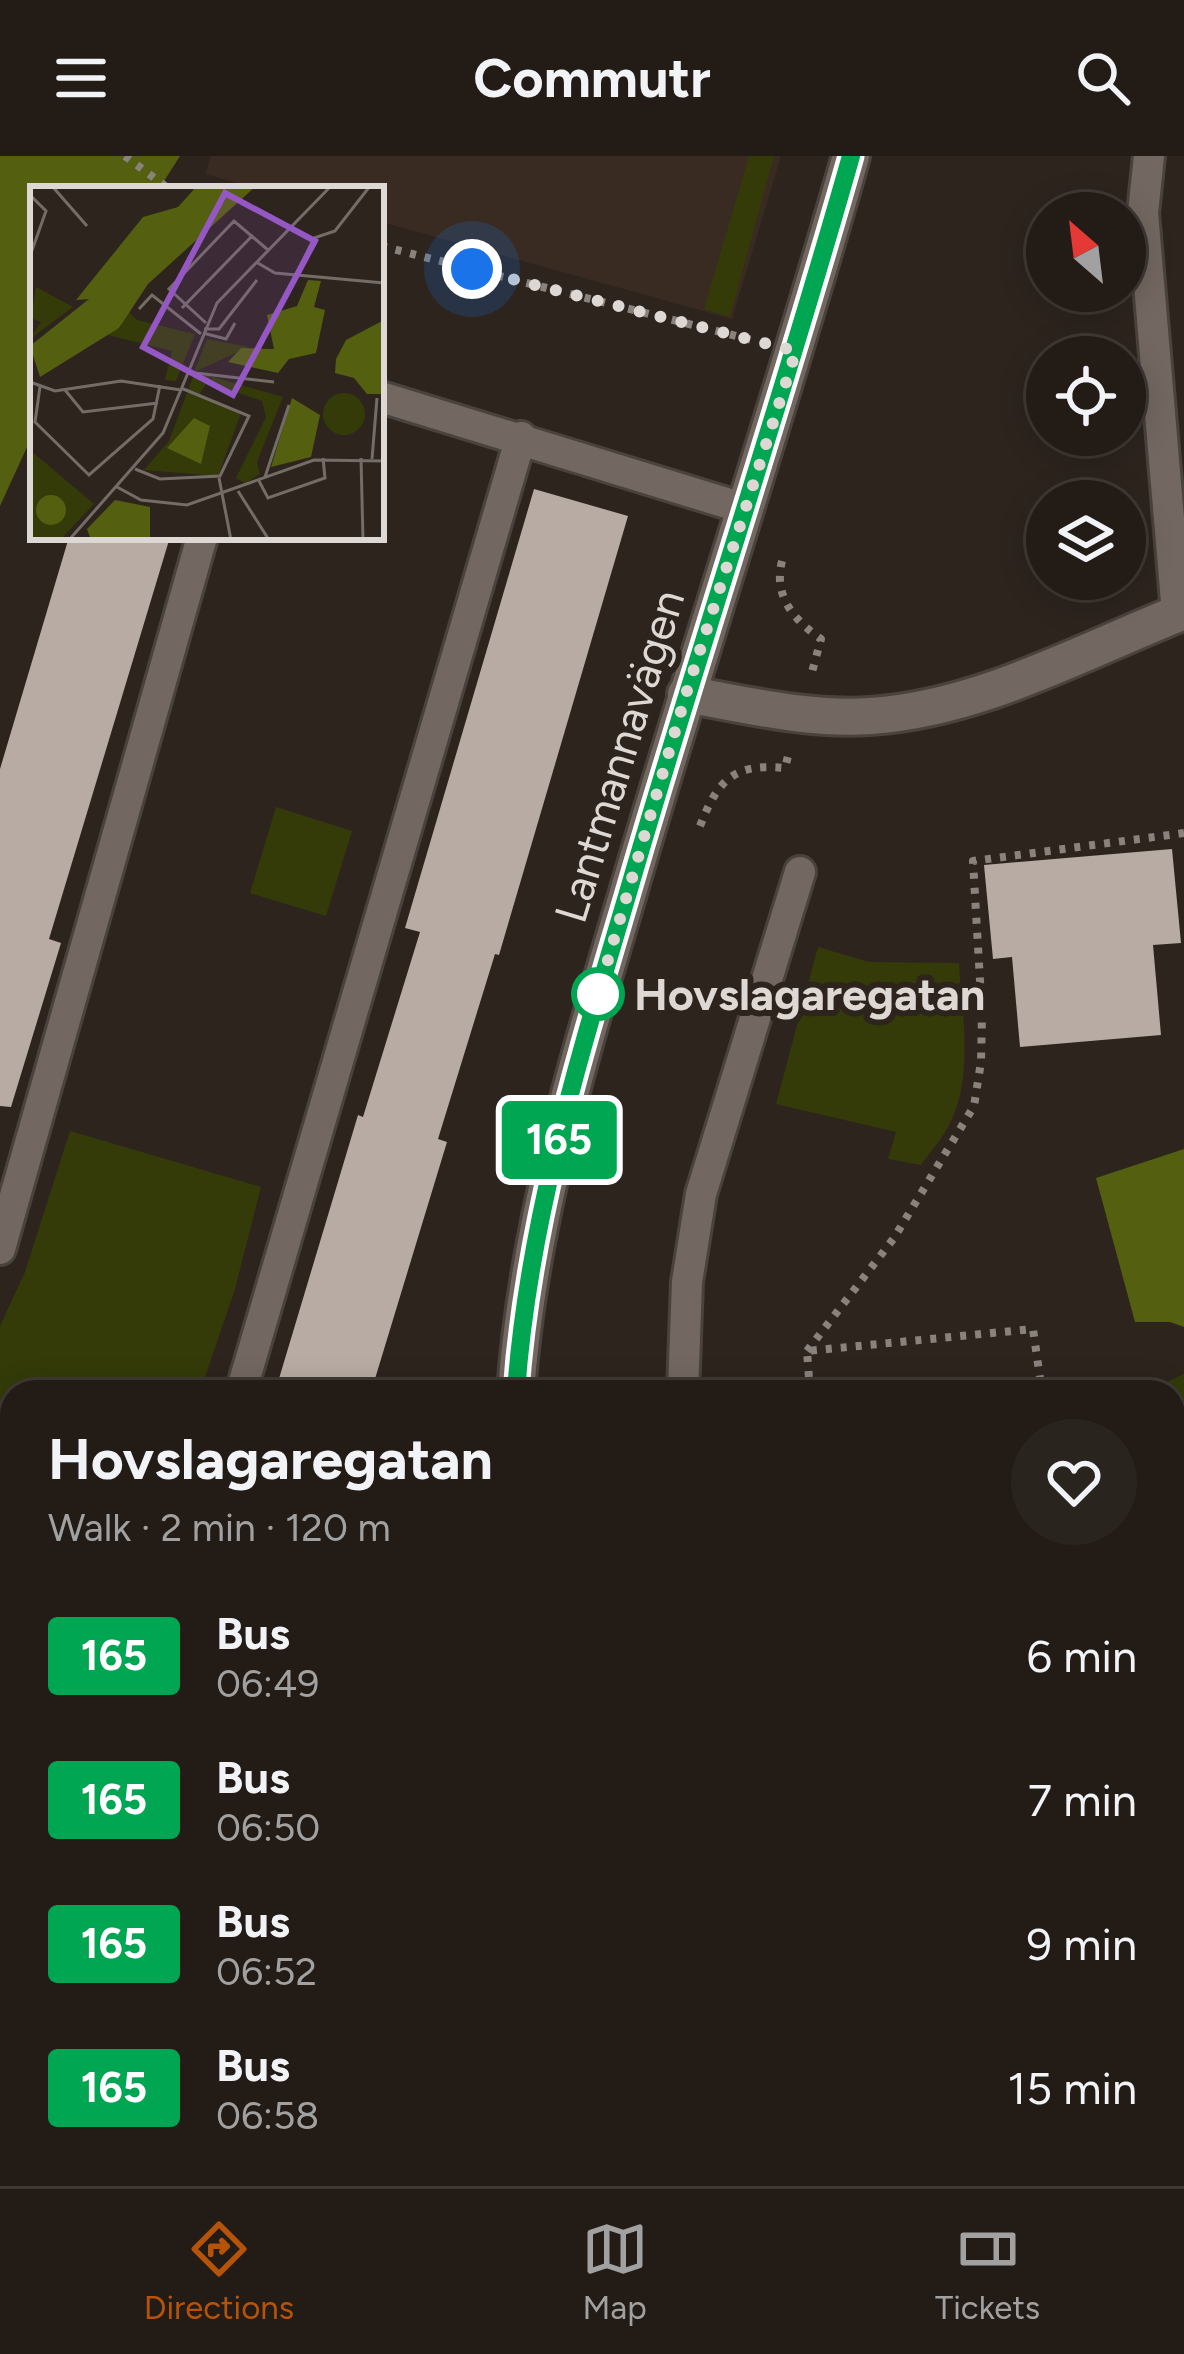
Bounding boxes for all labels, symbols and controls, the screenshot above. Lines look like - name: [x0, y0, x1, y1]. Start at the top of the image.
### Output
- icon: menu: [48, 45, 114, 111]
- icon: search: [1070, 45, 1136, 111]
- text: Commutr: [473, 46, 711, 111]
- inset map: [30, 186, 384, 540]
- north arrow: [1026, 192, 1146, 312]
- map controls: [1026, 192, 1146, 600]
- your location: [442, 239, 502, 299]
- button: locate: [1026, 336, 1146, 456]
- button: layers: [1026, 480, 1146, 600]
- street label: Lantmannavägen: [543, 583, 695, 929]
- place label: Hovslagaregatan: [634, 967, 985, 1021]
- marker: Hovslagaregatan: [573, 969, 623, 1019]
- line badge: 165: [490, 1101, 628, 1179]
- text: 165: [526, 1114, 592, 1165]
- button: heart: [1011, 1419, 1137, 1545]
- text: Hovslagaregatan: [48, 1425, 493, 1493]
- text: Walk · 2 min · 120 m: [48, 1504, 391, 1551]
- text: Bus: [216, 1606, 290, 1660]
- text: 6 min: [1027, 1629, 1137, 1683]
- text: 165: [81, 1630, 147, 1681]
- text: 06:49: [216, 1660, 319, 1707]
- text: Bus: [216, 1750, 290, 1804]
- text: 7 min: [1028, 1773, 1137, 1827]
- text: 165: [81, 1774, 147, 1825]
- text: 06:50: [216, 1804, 320, 1851]
- text: Bus: [216, 1894, 290, 1948]
- text: 9 min: [1027, 1917, 1137, 1971]
- text: 165: [81, 1918, 147, 1969]
- text: 06:52: [216, 1948, 317, 1995]
- text: Bus: [216, 2038, 290, 2092]
- text: 15 min: [1008, 2061, 1137, 2115]
- text: 165: [81, 2062, 147, 2113]
- text: 06:58: [216, 2092, 319, 2139]
- tab: Directions: [144, 2216, 294, 2327]
- tab: Map: [582, 2216, 648, 2327]
- tab: Tickets: [935, 2216, 1040, 2327]

